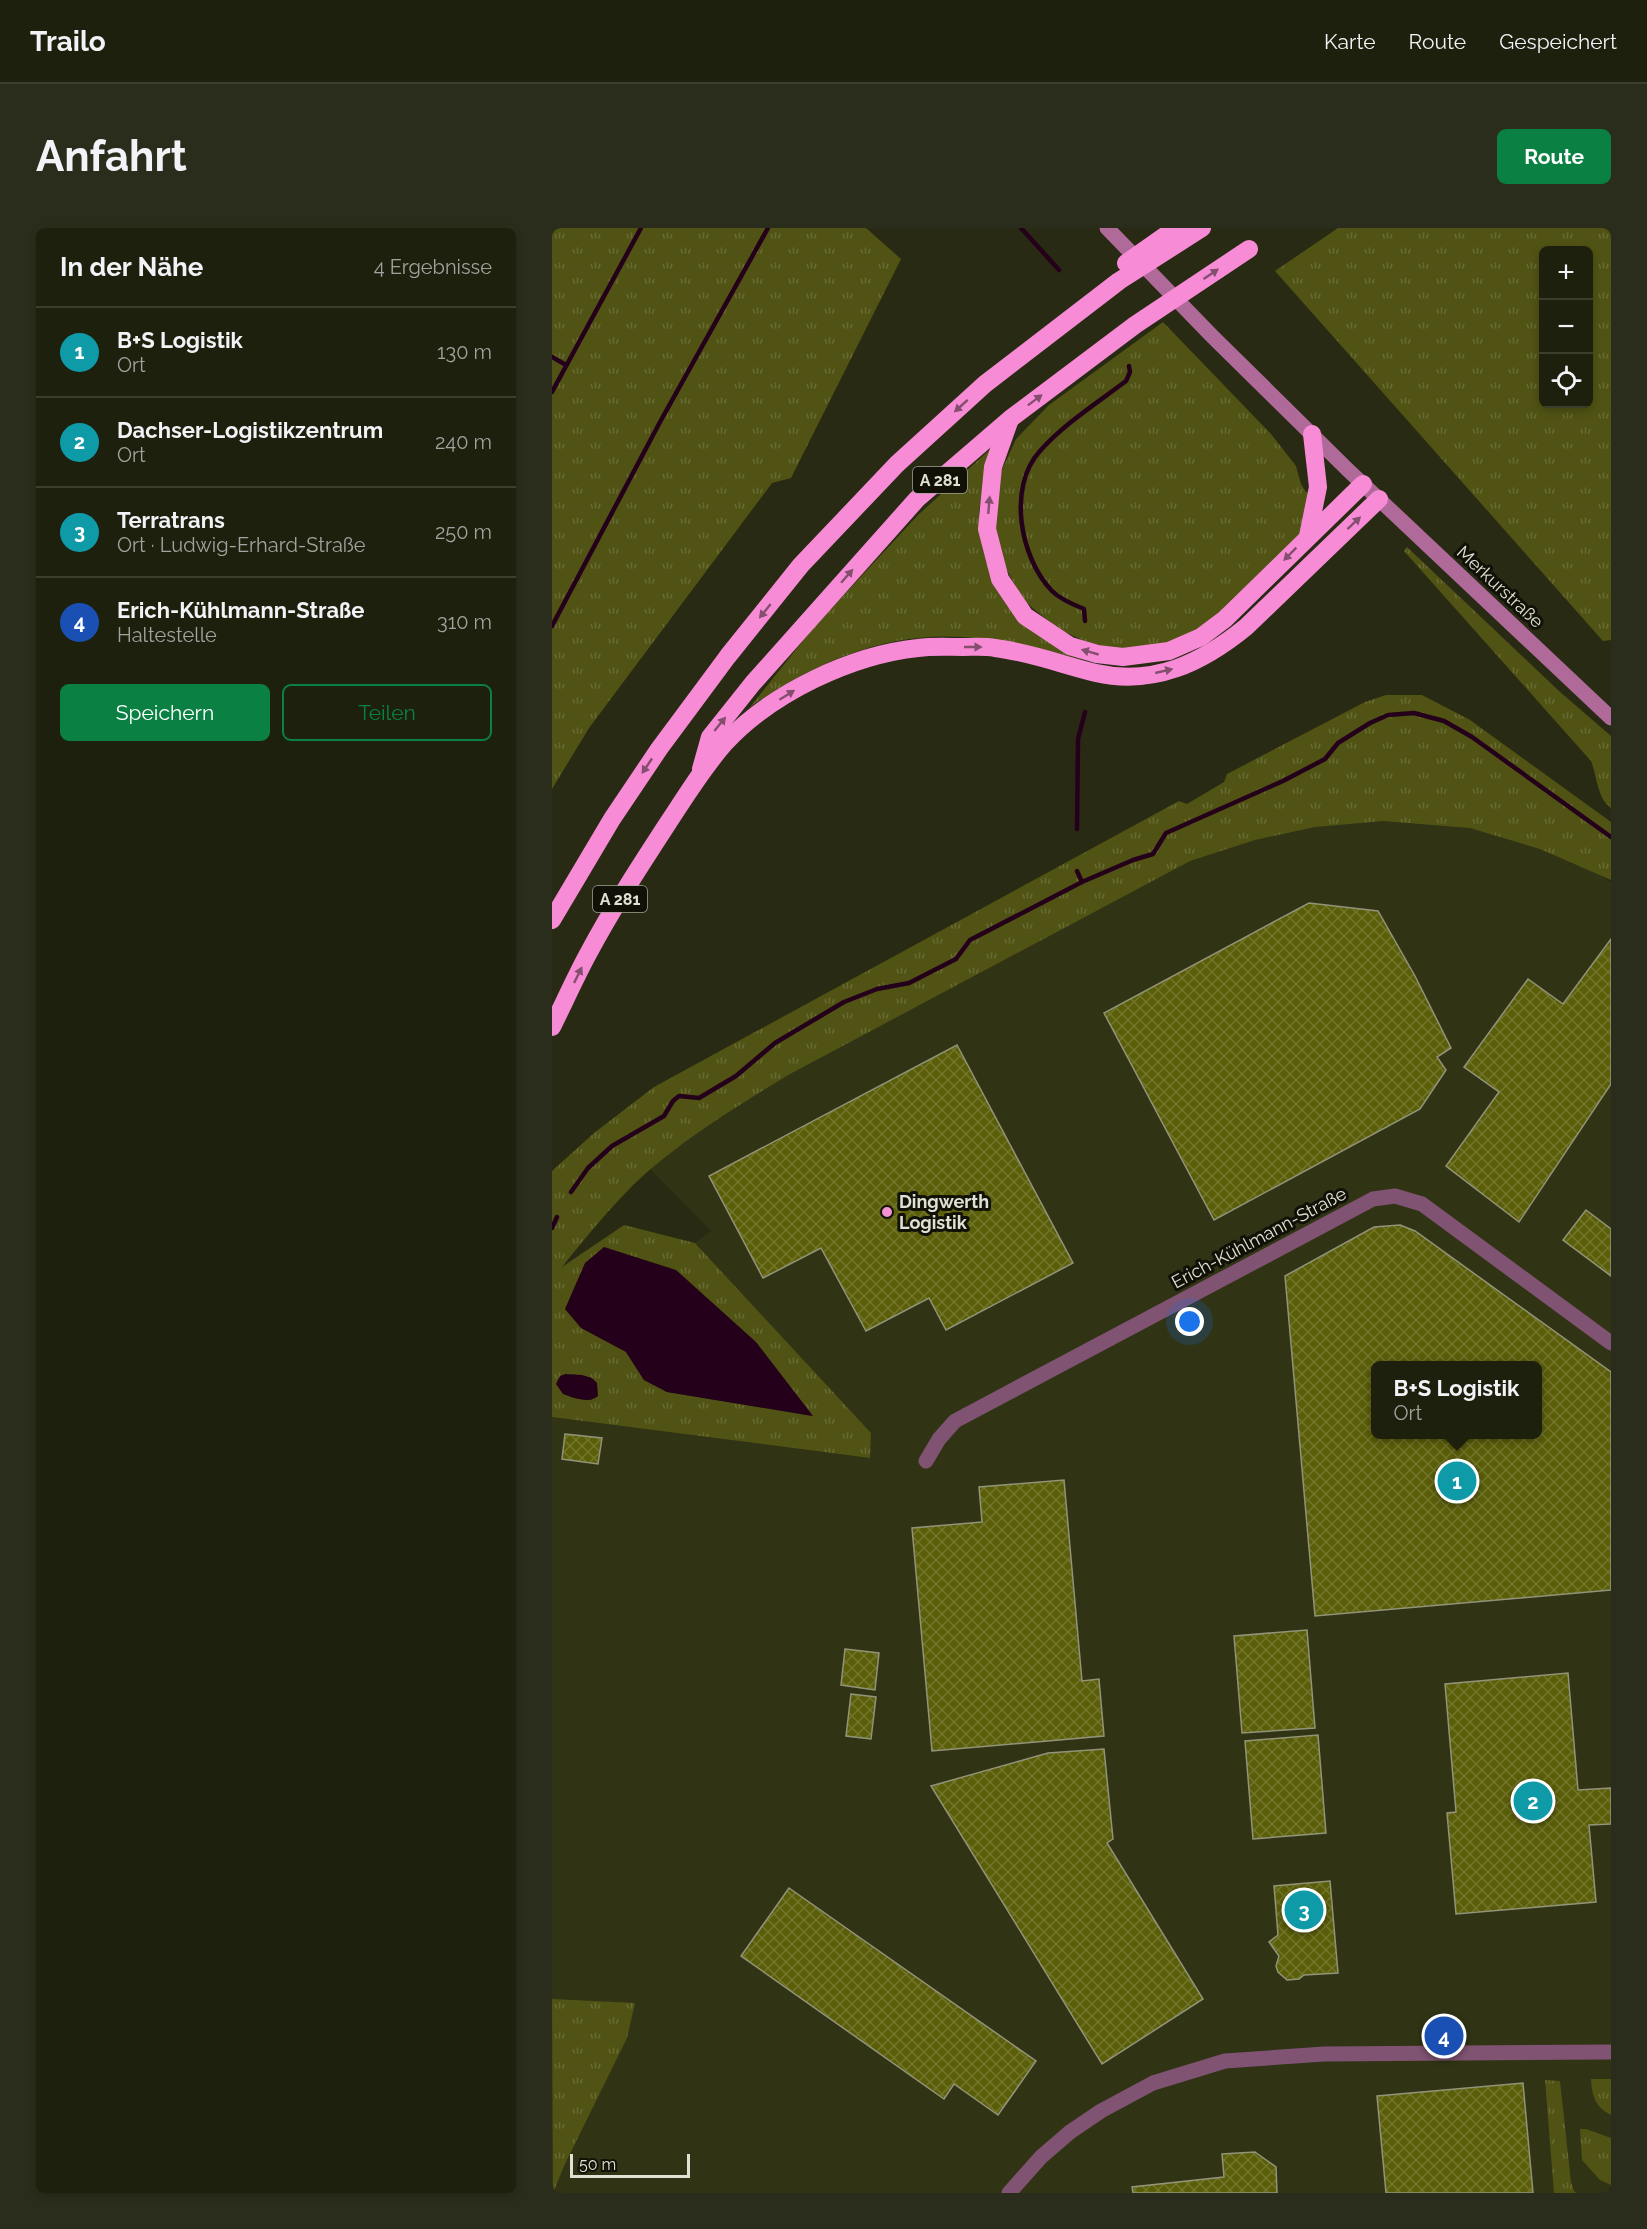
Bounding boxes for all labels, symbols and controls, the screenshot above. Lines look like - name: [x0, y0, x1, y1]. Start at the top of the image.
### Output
- text: Trailo: [30, 25, 106, 58]
- text: Karte: [1324, 29, 1376, 54]
- text: Route: [1409, 29, 1466, 54]
- text: Gespeichert: [1499, 29, 1617, 54]
- button: Route: [1497, 129, 1611, 184]
- text: Anfahrt: [36, 132, 187, 181]
- map controls: [1539, 246, 1593, 408]
- button: +: [1539, 246, 1593, 300]
- text: In der Nähe: [60, 252, 203, 282]
- text: 4 Ergebnisse: [374, 255, 492, 279]
- one-way arrow: [1203, 269, 1219, 280]
- button: −: [1539, 300, 1593, 354]
- text: B+S Logistik: [117, 327, 243, 353]
- text: 1: [75, 340, 84, 364]
- text: 130 m: [437, 340, 492, 364]
- text: Ort: [117, 353, 146, 377]
- button: locate: [1539, 354, 1593, 408]
- one-way arrow: [1027, 394, 1043, 406]
- one-way arrow: [954, 399, 969, 412]
- text: Dachser-Logistikzentrum: [117, 417, 383, 443]
- text: 2: [74, 430, 85, 454]
- text: 240 m: [435, 430, 492, 454]
- text: Ort: [117, 443, 146, 467]
- road number: A 281: [913, 467, 967, 493]
- one-way arrow: [984, 496, 994, 515]
- text: Terratrans: [117, 507, 225, 533]
- one-way arrow: [1347, 516, 1362, 530]
- text: 3: [74, 520, 85, 544]
- text: 250 m: [435, 520, 492, 544]
- text: Ort · Ludwig-Erhard-Straße: [117, 533, 366, 557]
- street label: Merkurstraße: [1453, 541, 1548, 632]
- one-way arrow: [1284, 546, 1298, 560]
- one-way arrow: [840, 569, 853, 584]
- text: Erich-Kühlmann-Straße: [117, 597, 364, 623]
- one-way arrow: [758, 603, 771, 619]
- text: 4: [74, 610, 85, 634]
- text: 310 m: [437, 610, 492, 634]
- text: Haltestelle: [117, 623, 217, 647]
- one-way arrow: [963, 642, 982, 652]
- one-way arrow: [1081, 646, 1099, 656]
- one-way arrow: [1155, 666, 1174, 675]
- button: Speichern: [60, 684, 270, 741]
- button: Teilen: [282, 684, 492, 741]
- one-way arrow: [779, 690, 795, 701]
- one-way arrow: [714, 716, 726, 731]
- one-way arrow: [641, 758, 653, 774]
- road number: A 281: [593, 886, 647, 912]
- one-way arrow: [572, 966, 582, 984]
- street label: Erich-Kühlmann-Straße: [1168, 1182, 1350, 1293]
- place label: Dingwerth Logistik: [899, 1191, 989, 1233]
- marker: Dingwerth Logistik: [880, 1205, 894, 1219]
- your location: [1175, 1307, 1204, 1336]
- popup: [1371, 1361, 1542, 1439]
- text: B+S Logistik: [1394, 1375, 1519, 1401]
- text: Ort: [1394, 1401, 1422, 1425]
- pin: 1: [1438, 1458, 1476, 1504]
- pin: 2: [1514, 1778, 1552, 1824]
- pin: 3: [1284, 1888, 1323, 1932]
- pin: 4: [1424, 2014, 1464, 2058]
- scale bar: [570, 2151, 690, 2178]
- text: 50 m: [579, 2155, 616, 2174]

